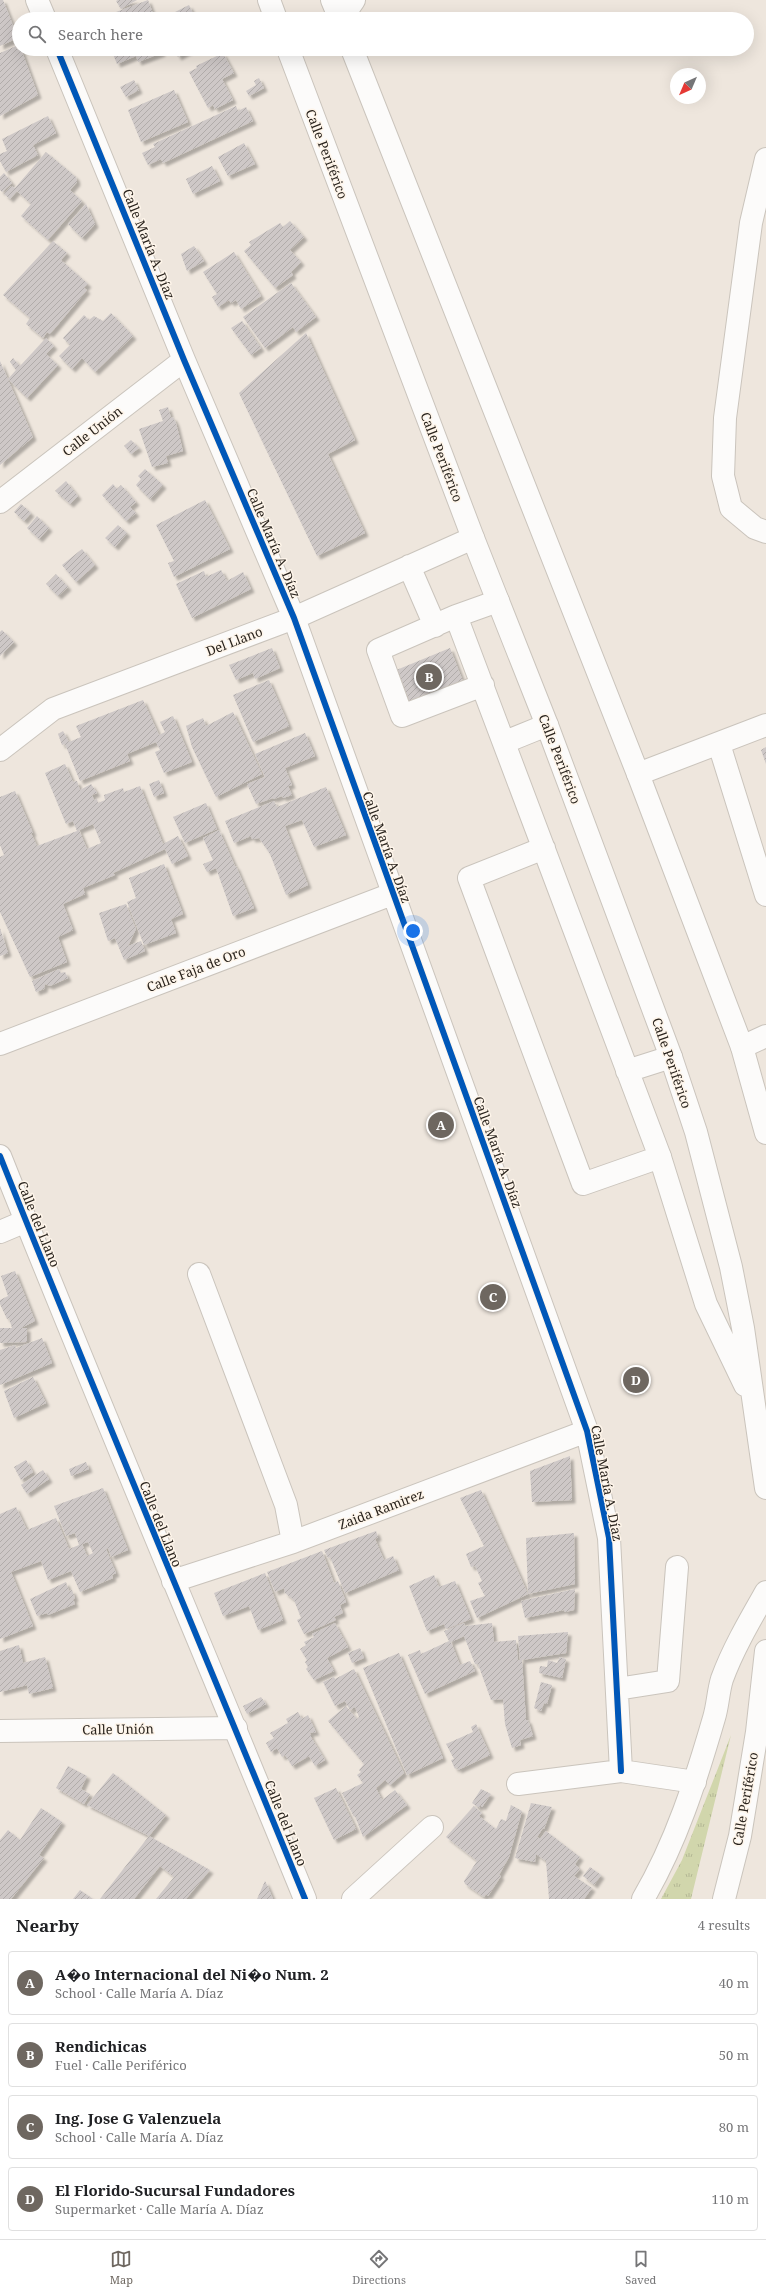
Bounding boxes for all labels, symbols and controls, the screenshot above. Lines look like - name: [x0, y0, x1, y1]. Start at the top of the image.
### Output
- search box: [12, 12, 754, 56]
- icon: search: [26, 23, 48, 45]
- text: Search here: [58, 24, 143, 44]
- north arrow: [670, 68, 706, 104]
- street label: Calle Periférico: [302, 107, 352, 201]
- street label: Calle María A. Díaz: [119, 186, 179, 302]
- street label: Calle Unión: [58, 402, 126, 460]
- street label: Calle Periférico: [417, 410, 467, 504]
- street label: Calle María A. Díaz: [243, 485, 305, 601]
- street label: Del Llano: [203, 622, 265, 660]
- pin: B: [416, 662, 442, 692]
- street label: Calle Periférico: [535, 712, 585, 806]
- street label: Calle María A. Díaz: [358, 789, 416, 905]
- your location: [403, 921, 423, 941]
- street label: Calle Faja de Oro: [144, 942, 248, 996]
- street label: Calle Periférico: [648, 1015, 696, 1111]
- street label: Calle María A. Díaz: [469, 1094, 527, 1210]
- pin: A: [428, 1110, 454, 1140]
- street label: Calle del Llano: [14, 1178, 64, 1270]
- pin: C: [480, 1282, 506, 1312]
- pin: D: [623, 1365, 649, 1395]
- street label: Calle María A. Díaz: [587, 1424, 627, 1542]
- street label: Calle del Llano: [136, 1478, 186, 1570]
- street label: Zaida Ramirez: [336, 1484, 426, 1534]
- street label: Calle Unión: [82, 1719, 154, 1739]
- street label: Calle Periférico: [728, 1751, 762, 1847]
- street label: Calle del Llano: [261, 1777, 311, 1869]
- text: Nearby: [16, 1914, 79, 1937]
- text: 4 results: [698, 1916, 750, 1934]
- text: A�o Internacional del Ni�o Num. 2: [55, 1964, 329, 1984]
- text: A: [25, 1974, 35, 1992]
- text: 40 m: [719, 1974, 749, 1992]
- text: School · Calle María A. Díaz: [55, 1984, 223, 2002]
- text: Rendichicas: [55, 2036, 147, 2056]
- text: B: [26, 2046, 34, 2064]
- text: 50 m: [719, 2046, 749, 2064]
- text: Fuel · Calle Periférico: [55, 2056, 187, 2074]
- text: Ing. Jose G Valenzuela: [55, 2108, 221, 2128]
- text: C: [26, 2118, 34, 2136]
- text: 80 m: [719, 2118, 749, 2136]
- text: School · Calle María A. Díaz: [55, 2128, 223, 2146]
- text: El Florido-Sucursal Fundadores: [55, 2180, 295, 2200]
- text: D: [25, 2190, 35, 2208]
- text: 110 m: [712, 2190, 749, 2208]
- text: Supermarket · Calle María A. Díaz: [55, 2200, 264, 2218]
- tab: Map: [110, 2248, 133, 2287]
- tab: Directions: [352, 2248, 406, 2287]
- tab: Saved: [625, 2248, 656, 2287]

